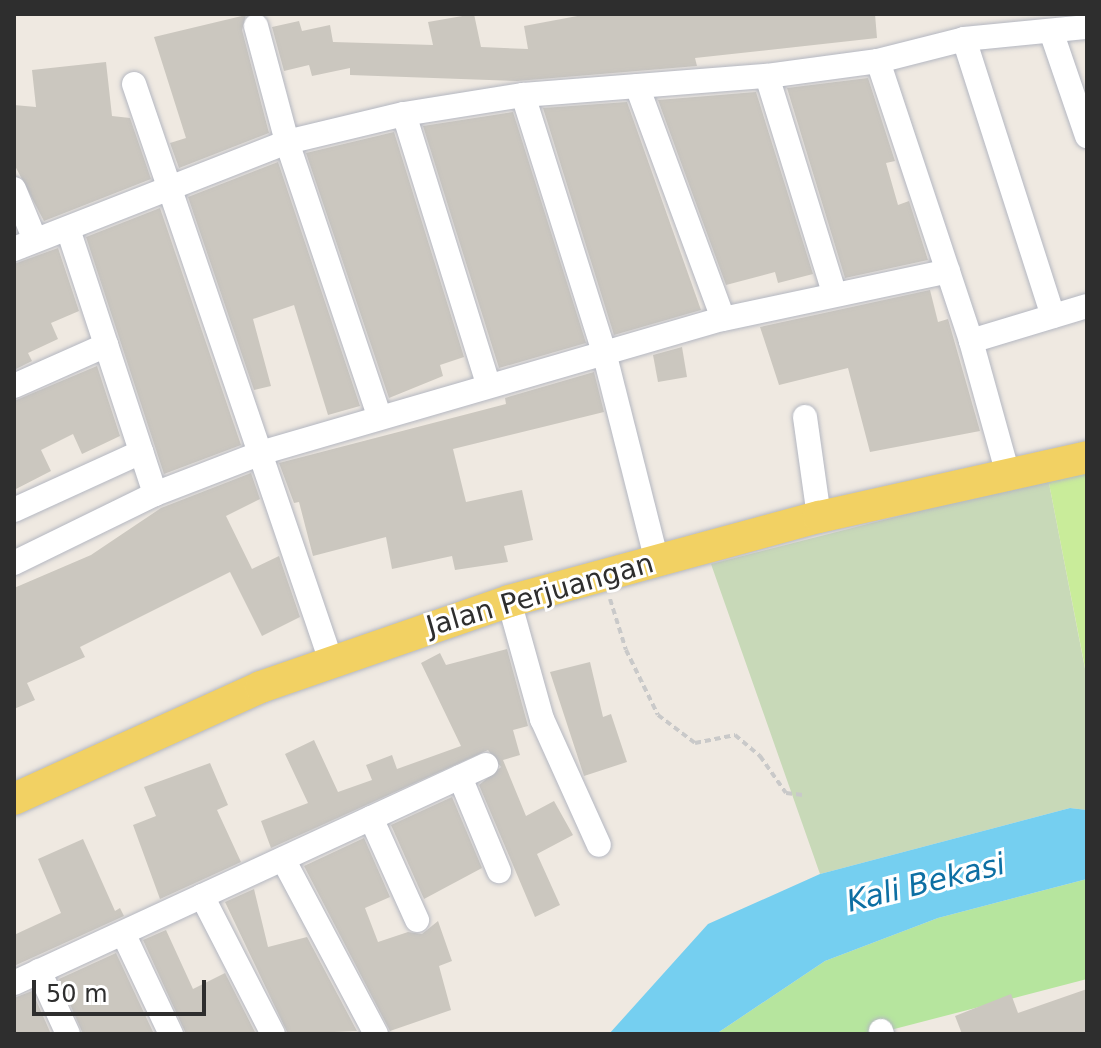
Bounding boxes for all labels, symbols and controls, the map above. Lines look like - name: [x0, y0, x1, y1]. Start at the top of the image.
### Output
- street label: Jalan Perjuangan: [423, 547, 657, 643]
- water label: Kali Bekasi: [843, 846, 1009, 920]
- scale bar: [36, 964, 210, 1014]
- text: 50 m: [46, 980, 108, 1008]

